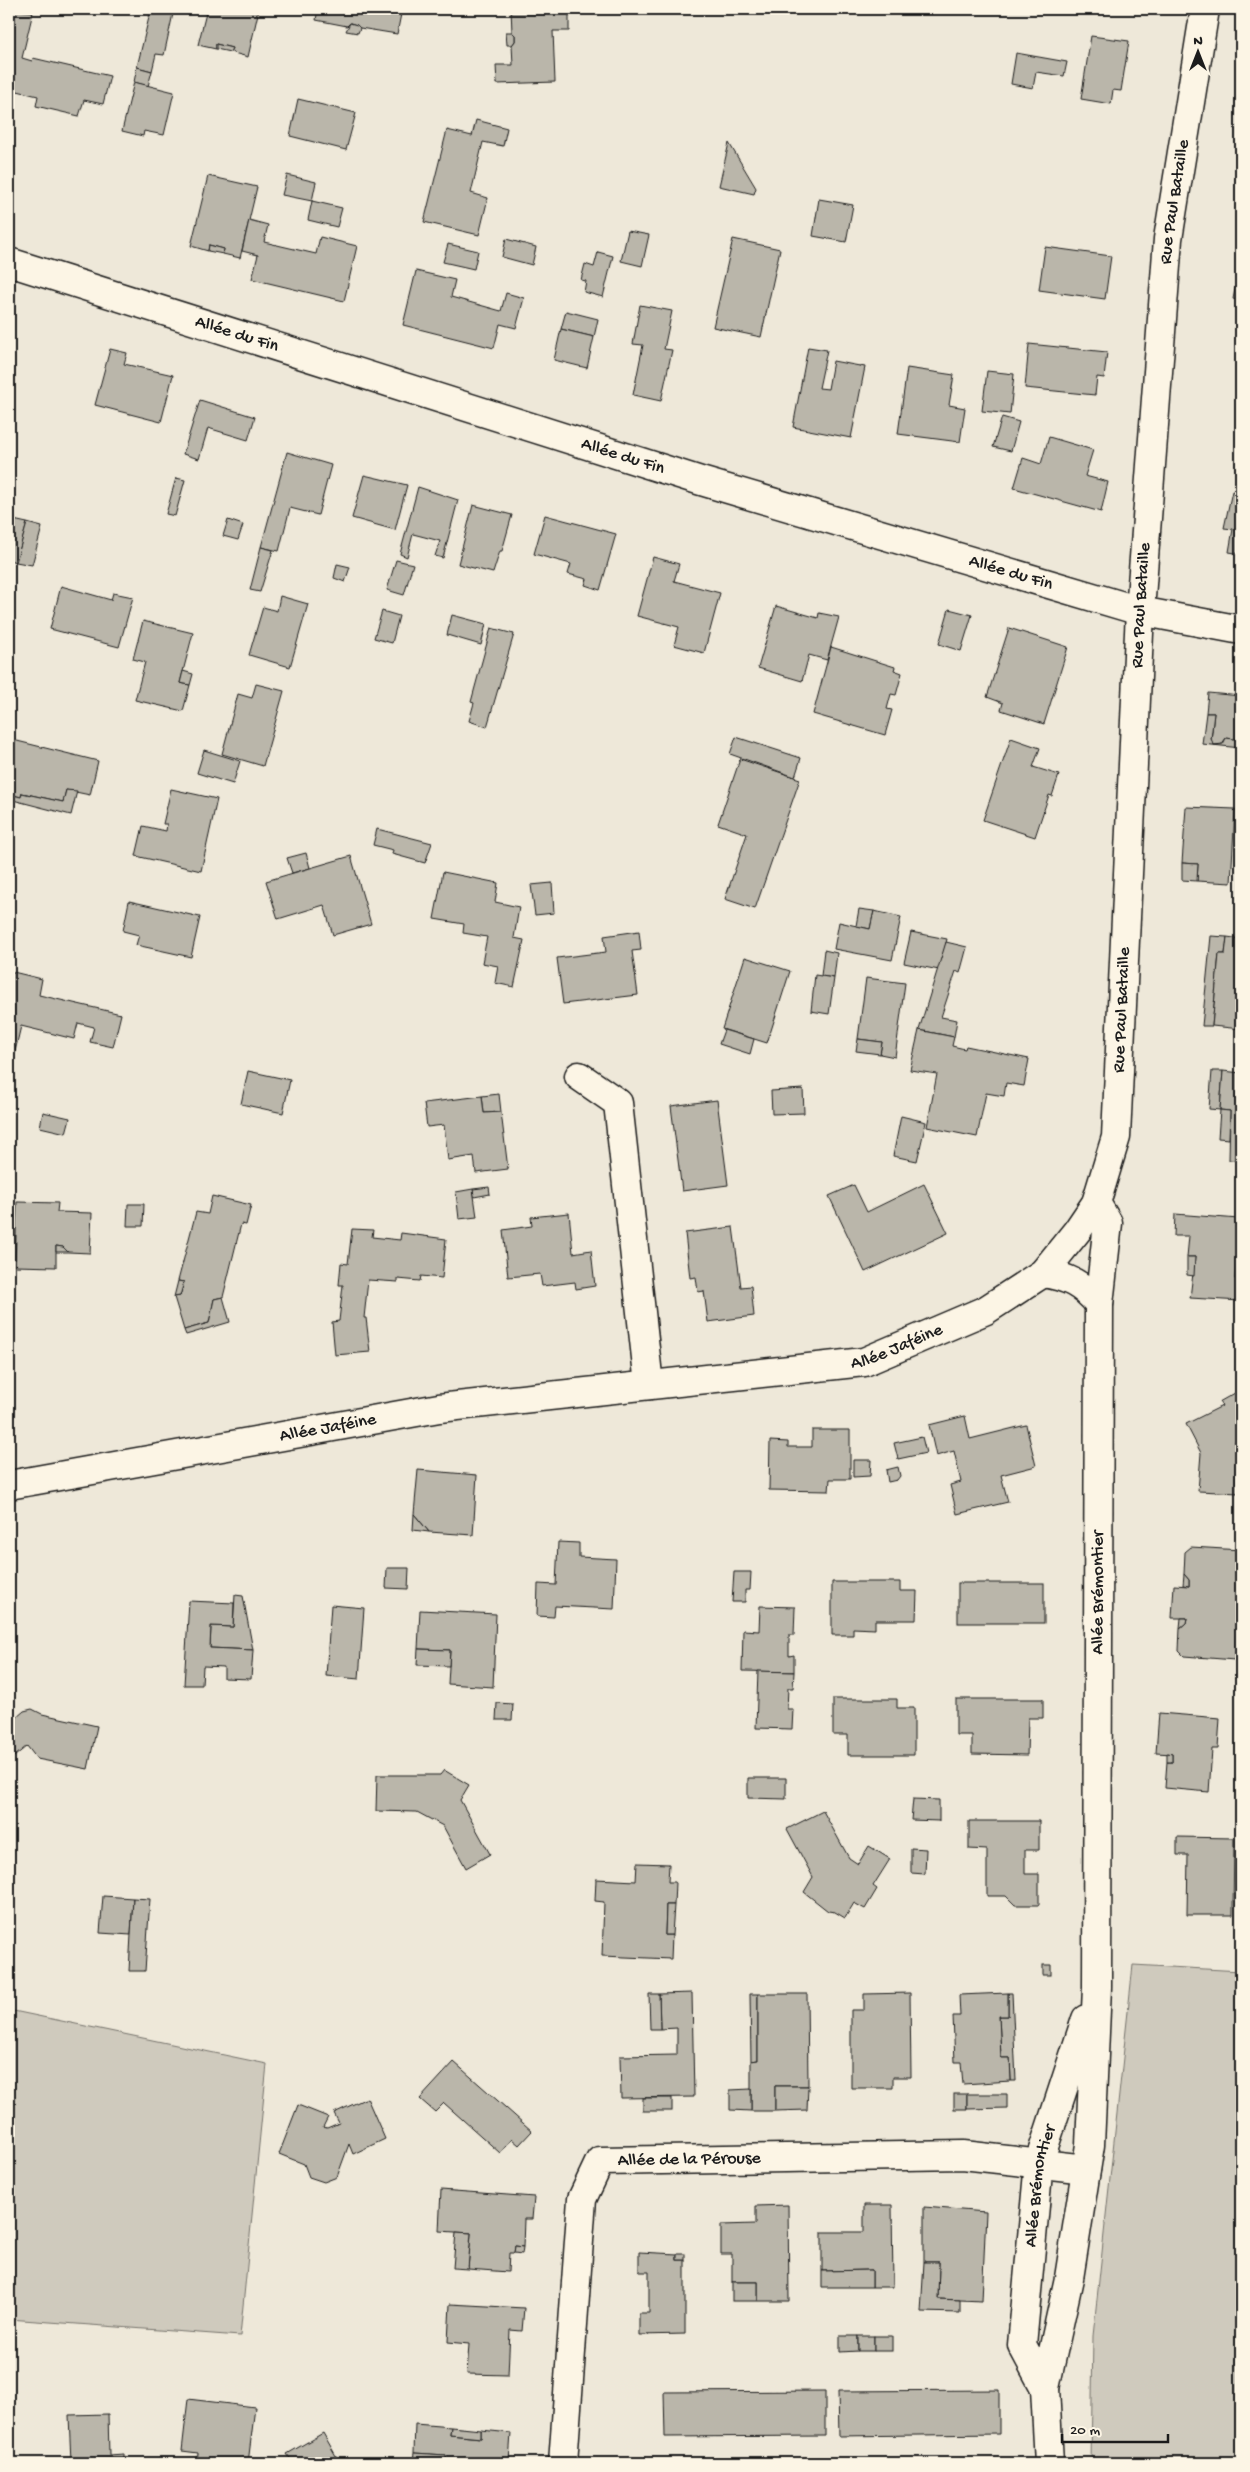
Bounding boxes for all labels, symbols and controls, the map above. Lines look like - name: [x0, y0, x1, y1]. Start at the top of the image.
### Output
- north arrow: [1172, 28, 1222, 78]
- text: N: [1193, 33, 1203, 50]
- street label: Rue Paul Bataille: [1156, 137, 1194, 265]
- street label: Allée du Fin: [193, 311, 282, 357]
- street label: Allée du Fin: [579, 433, 668, 479]
- street label: Rue Paul Bataille: [1127, 541, 1156, 669]
- street label: Allée du Fin: [966, 550, 1056, 595]
- street label: Rue Paul Bataille: [1108, 946, 1135, 1073]
- street label: Allée Jaféine: [850, 1319, 946, 1374]
- street label: Allée Jaféine: [278, 1409, 378, 1447]
- street label: Allée Brémontier: [1087, 1529, 1109, 1654]
- street label: Allée Brémontier: [1021, 2121, 1061, 2248]
- street label: Allée de la Pérouse: [618, 2148, 762, 2171]
- scale bar: [1062, 2412, 1169, 2444]
- text: 20 m: [1070, 2422, 1100, 2440]

